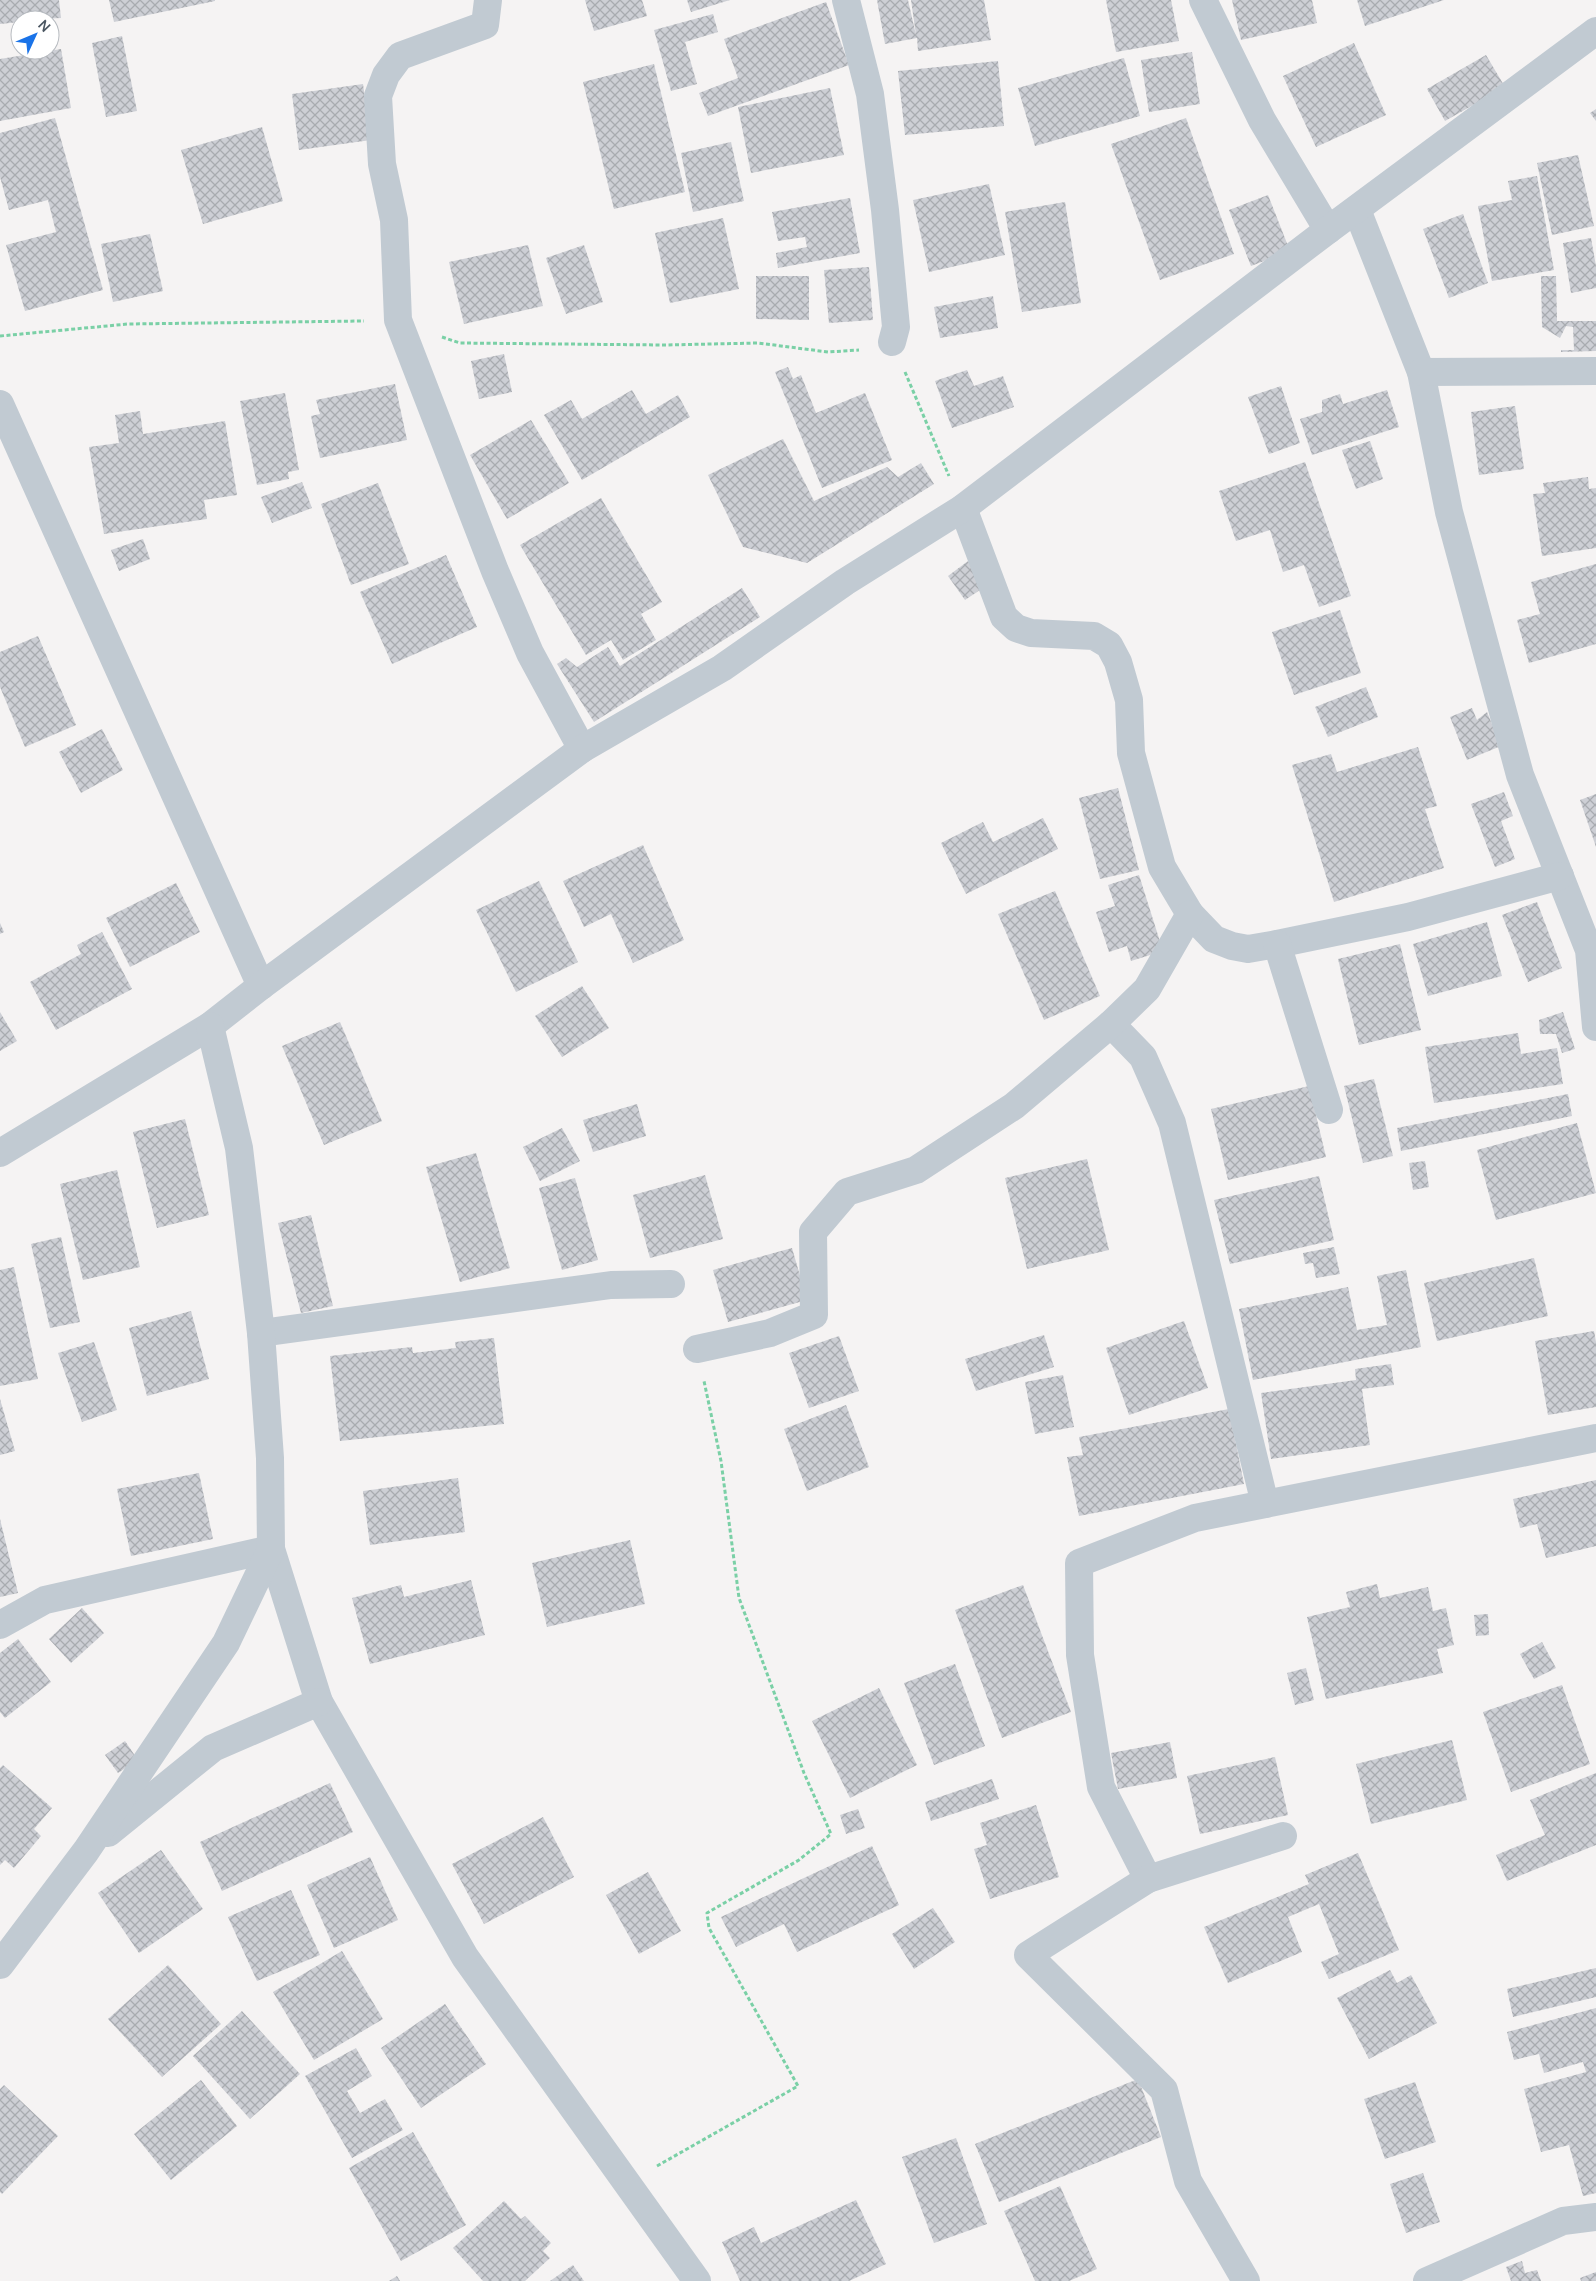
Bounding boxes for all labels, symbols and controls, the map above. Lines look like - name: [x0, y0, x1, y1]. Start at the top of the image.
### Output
- north arrow: [10, 10, 60, 60]
- text: N: [34, 15, 55, 36]

